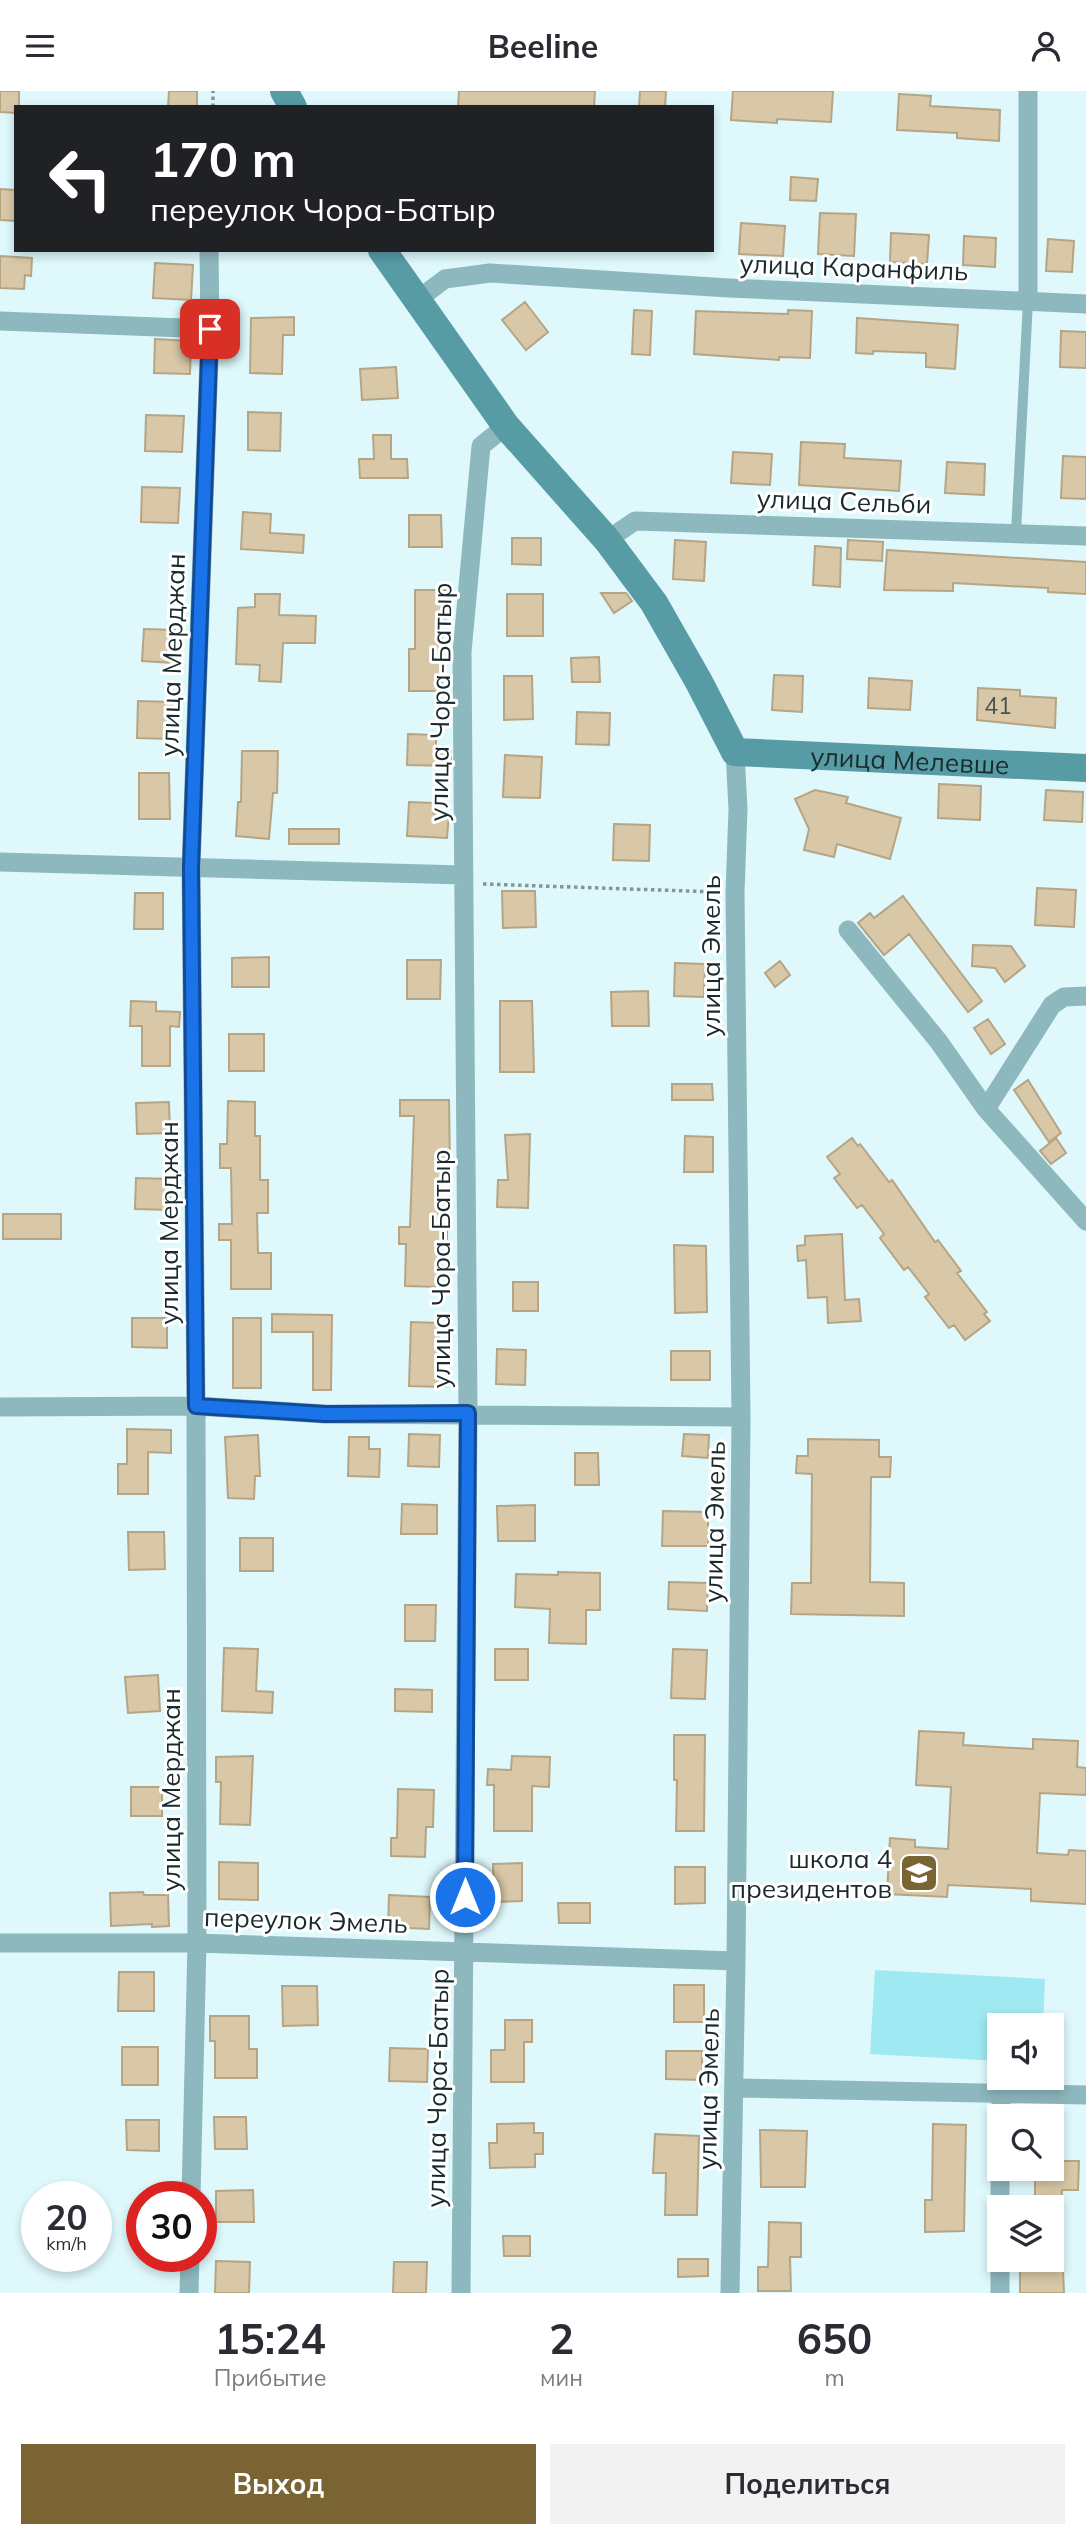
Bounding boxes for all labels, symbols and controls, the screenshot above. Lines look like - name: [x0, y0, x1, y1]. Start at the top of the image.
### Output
- text: Beeline: [488, 26, 598, 66]
- icon: menu: [21, 27, 59, 65]
- icon: person: [1027, 27, 1065, 65]
- text: 170 m: [150, 128, 296, 189]
- icon: left: [35, 133, 126, 224]
- text: переулок Чора-Батыр: [150, 189, 496, 229]
- street label: улица Каранфиль: [739, 247, 969, 287]
- pin: [180, 299, 240, 359]
- icon: arrive: [191, 310, 229, 348]
- street label: улица Сельби: [756, 481, 932, 521]
- street label: улица Мерджан: [152, 553, 192, 757]
- street label: улица Чора-Батыр: [421, 582, 459, 822]
- house number: 41: [984, 691, 1012, 720]
- street label: улица Мелевше: [810, 739, 1010, 781]
- street label: улица Эмель: [694, 875, 727, 1037]
- street label: улица Мерджан: [152, 1121, 185, 1325]
- street label: улица Чора-Батыр: [424, 1150, 457, 1389]
- street label: улица Эмель: [696, 1441, 732, 1603]
- street label: улица Мерджан: [154, 1688, 187, 1892]
- place label: школа 4 президентов: [730, 1842, 892, 1905]
- school or university icon: школа 4 президентов: [898, 1852, 940, 1894]
- position arrow: [428, 1860, 502, 1934]
- street label: переулок Эмель: [204, 1900, 408, 1940]
- street label: улица Чора-Батыр: [418, 1968, 456, 2208]
- street label: улица Эмель: [690, 2008, 726, 2170]
- map controls: [987, 2013, 1064, 2272]
- button: sound: [987, 2013, 1064, 2090]
- button: search: [987, 2104, 1064, 2181]
- speed limit sign: 30: [126, 2181, 217, 2272]
- text: 20: [45, 2195, 88, 2239]
- button: layers: [987, 2195, 1064, 2272]
- text: km/h: [46, 2232, 87, 2255]
- text: 15:24: [214, 2312, 326, 2365]
- text: 2: [549, 2312, 574, 2365]
- text: 650: [797, 2312, 872, 2365]
- text: Прибытие: [214, 2363, 326, 2392]
- text: мин: [540, 2363, 583, 2392]
- text: m: [824, 2363, 845, 2392]
- button: Выход: [21, 2444, 536, 2524]
- button: Поделиться: [550, 2444, 1065, 2524]

